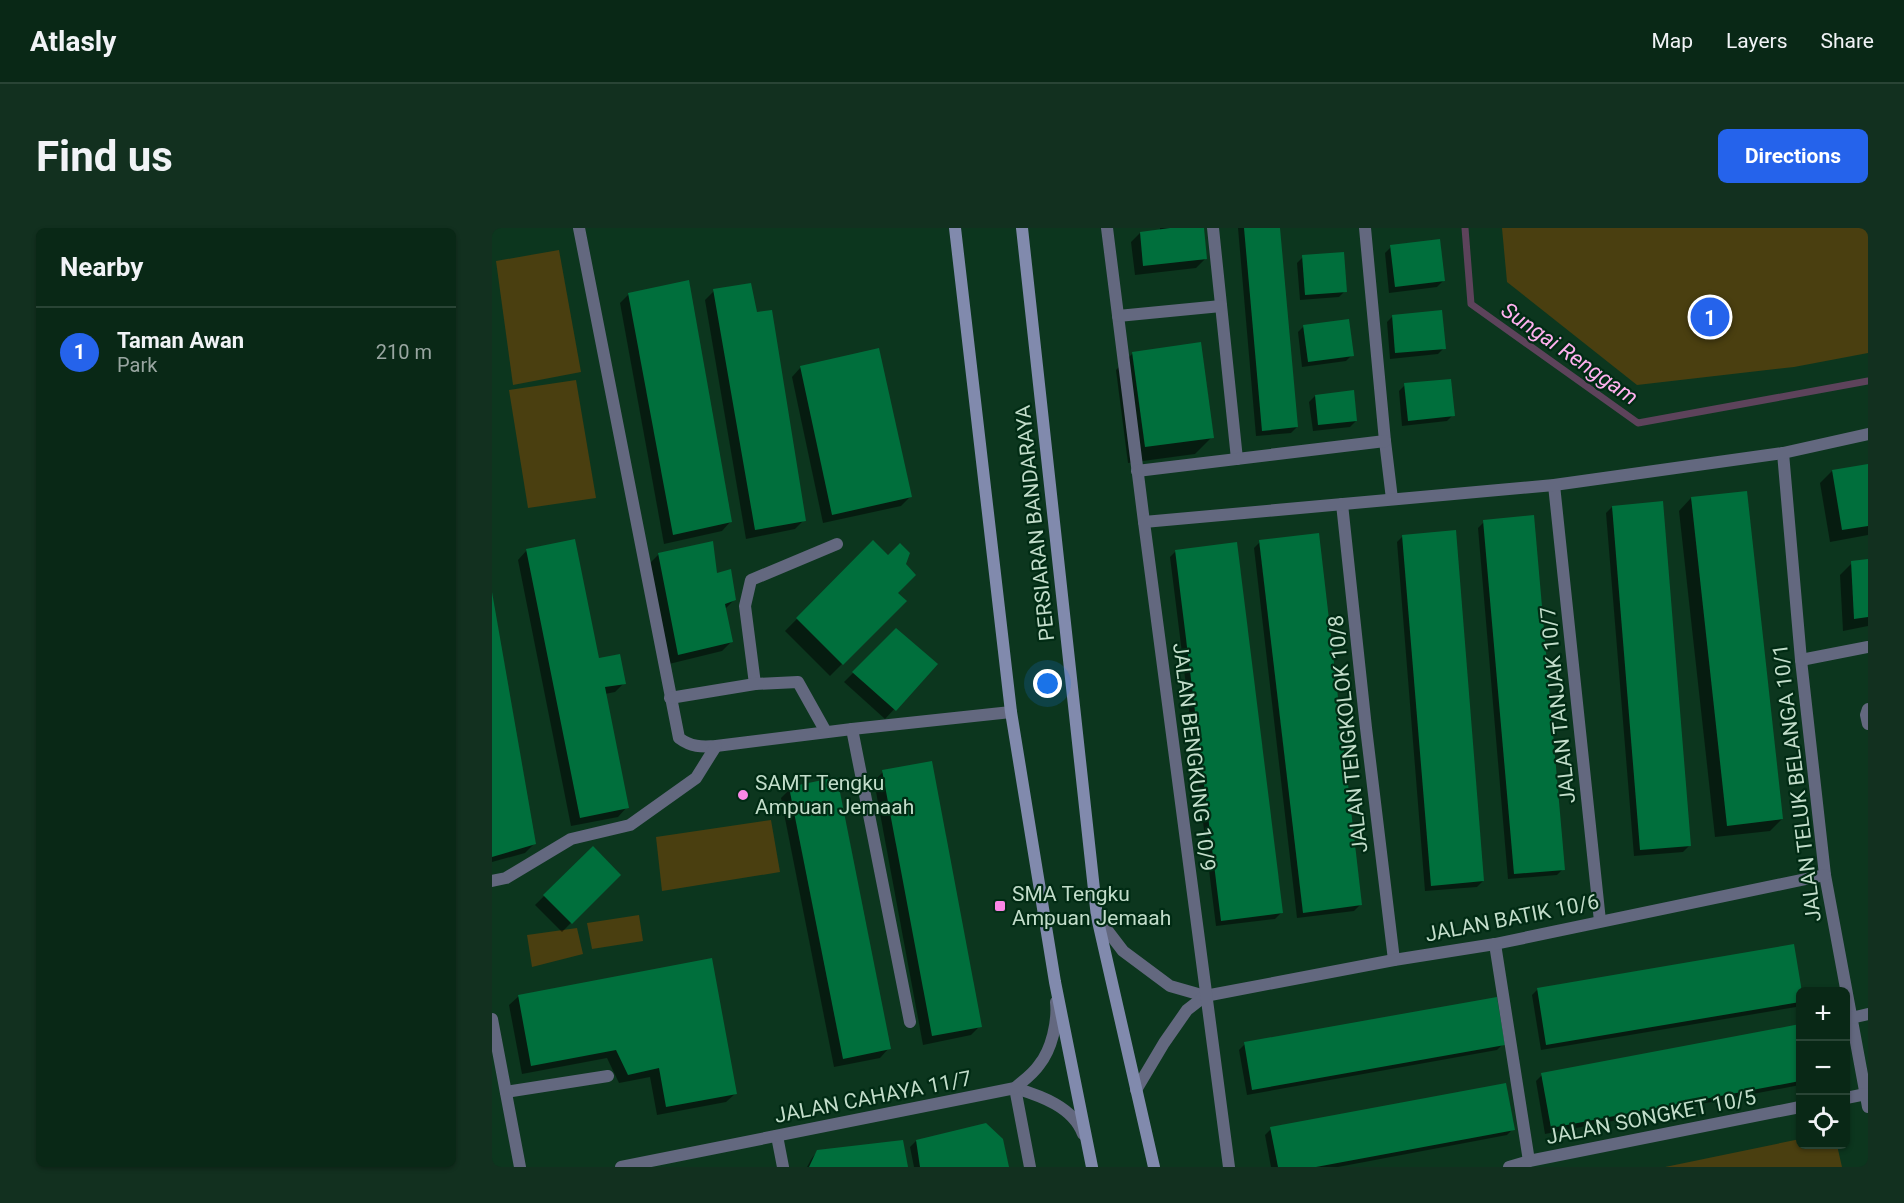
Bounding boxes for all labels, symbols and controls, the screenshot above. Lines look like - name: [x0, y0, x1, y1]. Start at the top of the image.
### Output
- text: Atlasly: [30, 25, 116, 58]
- text: Map: [1651, 29, 1693, 53]
- text: Layers: [1726, 29, 1787, 53]
- text: Share: [1820, 29, 1874, 53]
- button: Directions: [1718, 129, 1868, 183]
- text: Find us: [36, 132, 173, 181]
- text: Nearby: [60, 252, 143, 282]
- pin: 1: [1690, 294, 1730, 340]
- water label: Sungai Renggam: [1497, 297, 1643, 410]
- text: Taman Awan: [117, 328, 244, 353]
- text: 1: [74, 340, 85, 364]
- text: 210 m: [376, 340, 432, 364]
- text: Park: [117, 353, 157, 377]
- street label: PERSIARAN BANDARAYA: [1011, 404, 1059, 642]
- street label: JALAN TANJAK 10/7: [1536, 605, 1580, 805]
- street label: JALAN TENGKOLOK 10/8: [1324, 614, 1372, 854]
- street label: JALAN BENGKUNG 10/9: [1168, 641, 1220, 873]
- street label: JALAN TELUK BELANGA 10/1: [1768, 643, 1826, 923]
- your location: [1033, 669, 1062, 698]
- place label: SAMT Tengku Ampuan Jemaah: [755, 771, 914, 819]
- marker: SAMT Tengku Ampuan Jemaah: [736, 788, 750, 802]
- place label: SMA Tengku Ampuan Jemaah: [1012, 882, 1171, 930]
- street label: JALAN BATIK 10/6: [1423, 889, 1601, 947]
- marker: SMA Tengku Ampuan Jemaah: [993, 899, 1007, 913]
- map controls: [1796, 987, 1850, 1149]
- button: +: [1796, 987, 1850, 1041]
- button: −: [1796, 1041, 1850, 1095]
- street label: JALAN CAHAYA 11/7: [772, 1066, 974, 1128]
- street label: JALAN SONGKET 10/5: [1544, 1085, 1758, 1149]
- button: locate: [1796, 1095, 1850, 1149]

